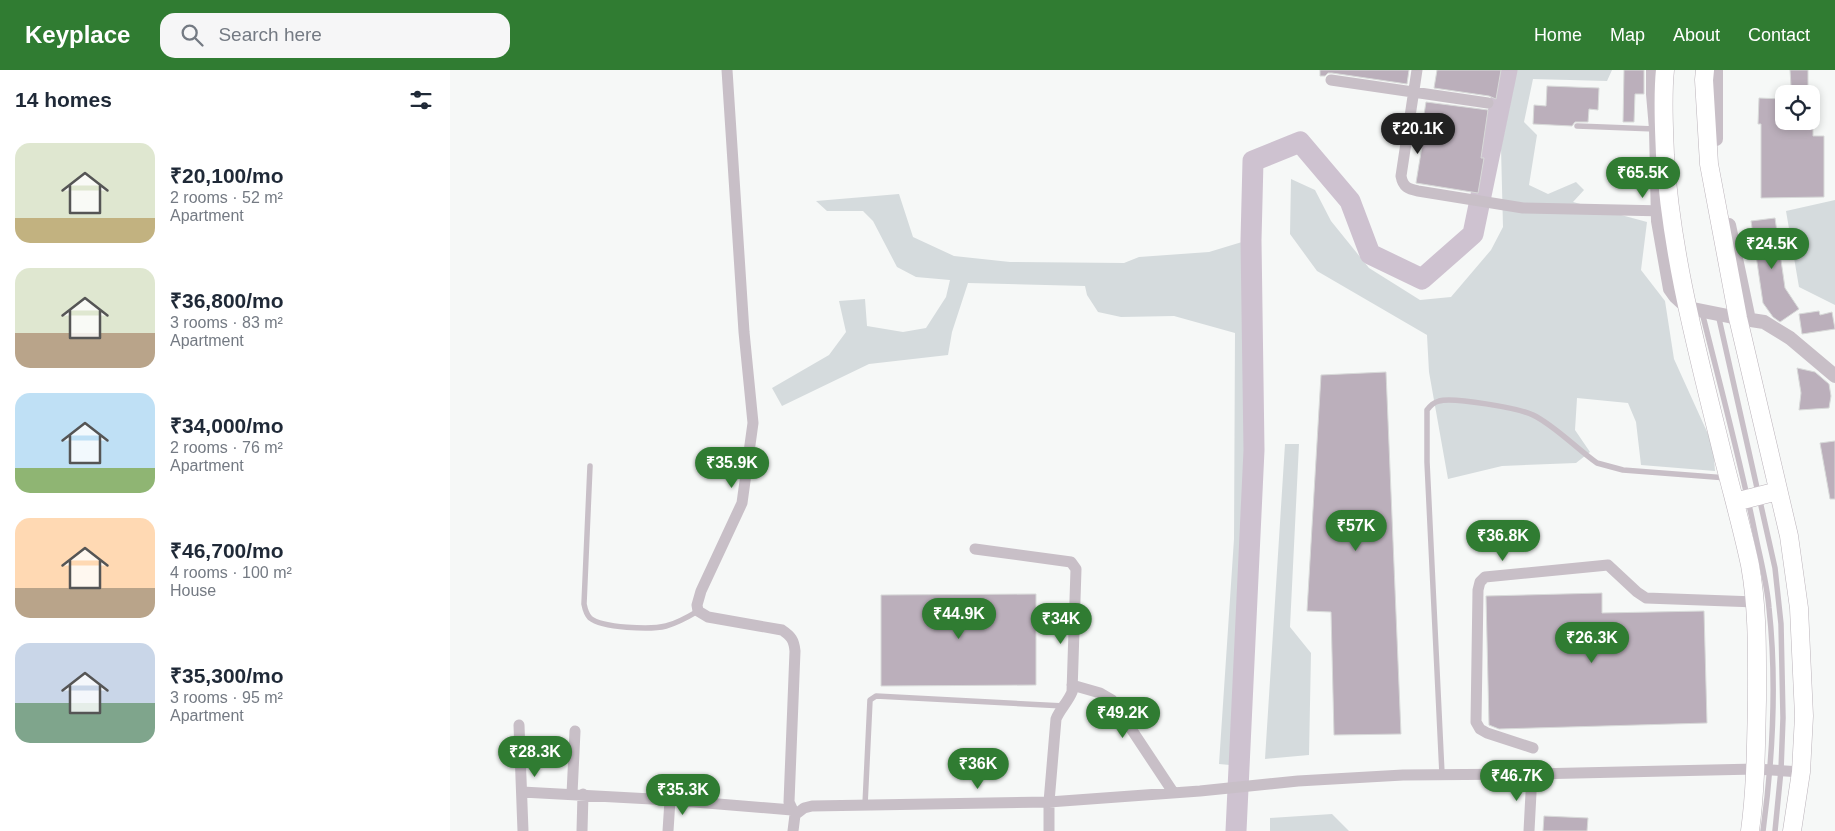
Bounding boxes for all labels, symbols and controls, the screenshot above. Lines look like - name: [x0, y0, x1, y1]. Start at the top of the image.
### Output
- search box: [160, 13, 510, 58]
- text: Keyplace: [25, 21, 130, 48]
- icon: search: [178, 21, 206, 49]
- text: Search here: [218, 24, 322, 45]
- text: Home: [1534, 25, 1582, 45]
- text: Map: [1610, 25, 1645, 45]
- text: About: [1673, 25, 1720, 45]
- text: Contact: [1748, 25, 1810, 45]
- map controls: [1775, 85, 1820, 130]
- button: locate: [1775, 85, 1820, 130]
- icon: filters: [407, 86, 435, 114]
- text: 14 homes: [15, 88, 112, 111]
- pin: ₹20.1K: [1377, 112, 1459, 155]
- text: ₹20.1K: [1392, 120, 1444, 137]
- pin: ₹65.5K: [1602, 156, 1684, 199]
- icon: home: [55, 163, 115, 223]
- text: ₹20,100/mo: [170, 164, 284, 187]
- text: ₹65.5K: [1617, 164, 1669, 181]
- text: 2 rooms · 52 m²: [170, 189, 283, 206]
- text: Apartment: [170, 207, 244, 224]
- pin: ₹24.5K: [1731, 228, 1813, 270]
- text: ₹24.5K: [1746, 235, 1798, 252]
- icon: home: [55, 288, 115, 348]
- text: ₹36,800/mo: [170, 289, 284, 312]
- text: 3 rooms · 83 m²: [170, 314, 283, 331]
- text: Apartment: [170, 332, 244, 349]
- icon: home: [55, 413, 115, 473]
- text: ₹34,000/mo: [170, 414, 284, 437]
- text: 2 rooms · 76 m²: [170, 439, 283, 456]
- pin: ₹35.9K: [691, 446, 773, 489]
- text: ₹35.9K: [706, 454, 758, 471]
- text: Apartment: [170, 457, 244, 474]
- pin: ₹57K: [1326, 510, 1386, 552]
- text: ₹57K: [1337, 517, 1375, 534]
- pin: ₹36.8K: [1462, 520, 1544, 562]
- text: ₹36.8K: [1477, 527, 1529, 544]
- icon: home: [55, 538, 115, 598]
- text: ₹46,700/mo: [170, 539, 284, 562]
- text: 4 rooms · 100 m²: [170, 564, 292, 581]
- text: House: [170, 582, 216, 599]
- pin: ₹44.9K: [918, 598, 1000, 640]
- pin: ₹34K: [1031, 602, 1091, 645]
- text: ₹44.9K: [933, 605, 985, 622]
- text: ₹34K: [1042, 610, 1080, 627]
- pin: ₹26.3K: [1551, 622, 1633, 664]
- text: ₹26.3K: [1566, 629, 1618, 646]
- icon: home: [55, 663, 115, 723]
- text: ₹35,300/mo: [170, 664, 284, 687]
- text: 3 rooms · 95 m²: [170, 689, 283, 706]
- pin: ₹49.2K: [1082, 696, 1164, 739]
- text: ₹49.2K: [1097, 704, 1149, 721]
- text: Apartment: [170, 707, 244, 724]
- pin: ₹28.3K: [494, 736, 576, 778]
- text: ₹28.3K: [509, 743, 561, 760]
- pin: ₹36K: [948, 748, 1008, 790]
- text: ₹36K: [959, 755, 997, 772]
- pin: ₹46.7K: [1476, 760, 1558, 802]
- text: ₹46.7K: [1491, 767, 1543, 784]
- pin: ₹35.3K: [642, 774, 724, 816]
- text: ₹35.3K: [657, 781, 709, 798]

